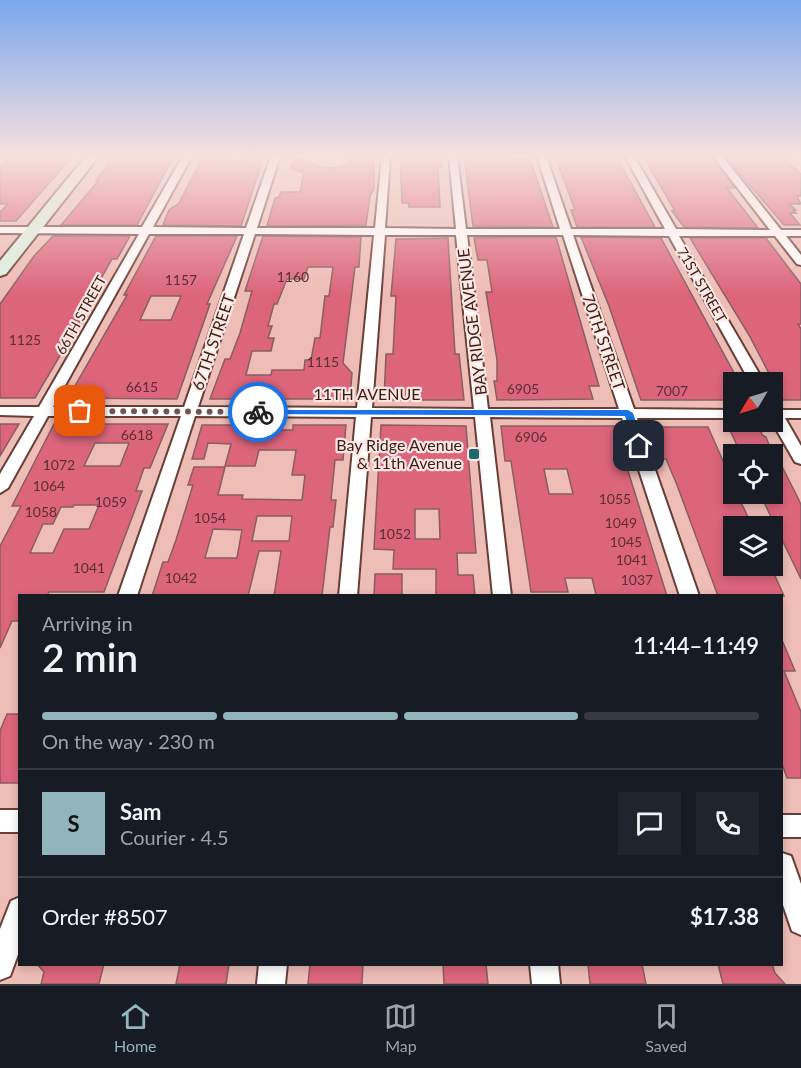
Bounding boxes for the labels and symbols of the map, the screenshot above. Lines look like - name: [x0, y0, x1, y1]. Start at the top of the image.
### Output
- street label: 71ST STREET: [674, 244, 731, 326]
- street label: BAY RIDGE AVENUE: [453, 248, 490, 397]
- house number: 1160: [277, 268, 309, 285]
- house number: 1157: [165, 271, 197, 288]
- street label: 66TH STREET: [52, 272, 110, 357]
- street label: 67TH STREET: [187, 291, 238, 392]
- street label: 70TH STREET: [579, 291, 630, 393]
- house number: 1125: [9, 331, 41, 348]
- house number: 1115: [307, 353, 339, 370]
- north arrow: [723, 372, 783, 432]
- house number: 6615: [126, 378, 158, 395]
- house number: 6905: [507, 380, 539, 397]
- courier: [228, 382, 288, 442]
- house number: 7007: [656, 382, 688, 399]
- street label: 11TH AVENUE: [313, 384, 421, 403]
- pin: [54, 385, 105, 436]
- pin: [613, 420, 664, 471]
- house number: 6618: [121, 426, 153, 443]
- house number: 6906: [515, 428, 547, 445]
- place label: Bay Ridge Avenue & 11th Avenue: [336, 435, 462, 472]
- marker: Bay Ridge Avenue & 11th Avenue: [467, 447, 481, 461]
- house number: 1072: [43, 456, 75, 473]
- house number: 1064: [33, 477, 65, 494]
- house number: 1055: [599, 490, 631, 507]
- house number: 1059: [95, 493, 127, 510]
- house number: 1058: [25, 503, 57, 520]
- house number: 1054: [194, 509, 226, 526]
- house number: 1049: [605, 514, 637, 531]
- house number: 1052: [379, 525, 411, 542]
- house number: 1045: [610, 533, 642, 550]
- house number: 1041: [616, 551, 648, 568]
- house number: 1041: [73, 559, 105, 576]
- house number: 1042: [165, 569, 197, 586]
- house number: 1037: [621, 571, 653, 588]

